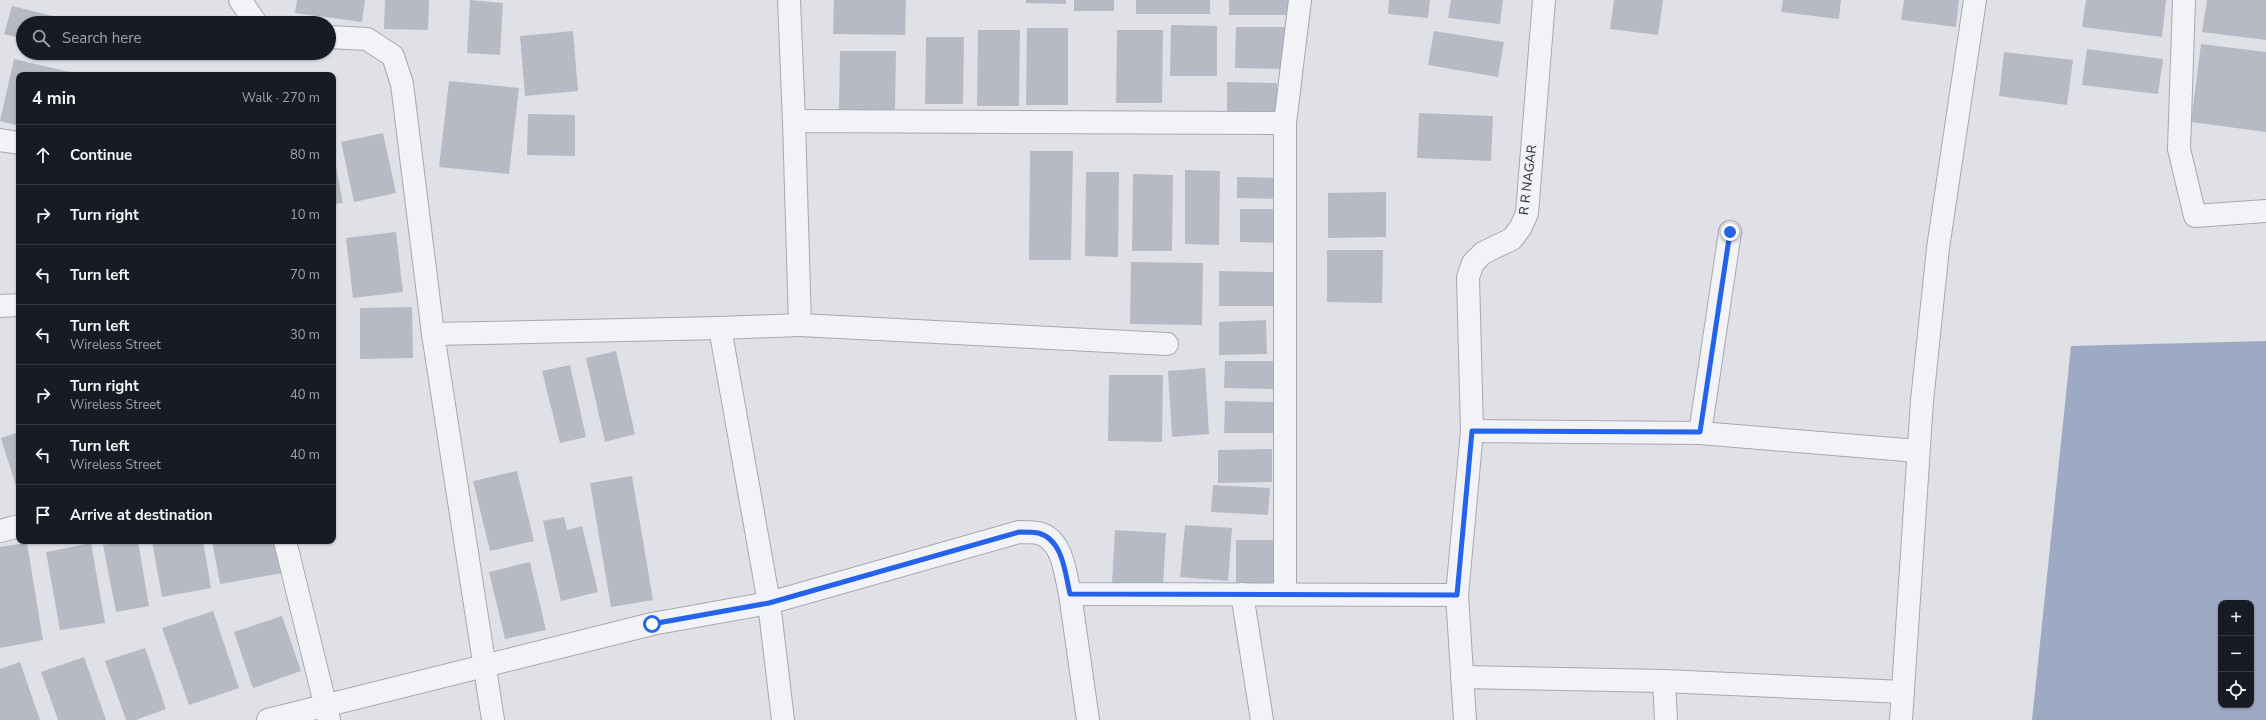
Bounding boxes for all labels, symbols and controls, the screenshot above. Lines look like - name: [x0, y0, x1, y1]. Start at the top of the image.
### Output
- search box: [16, 16, 336, 60]
- icon: search: [30, 27, 52, 49]
- text: Search here: [62, 28, 142, 48]
- text: 4 min: [32, 87, 76, 110]
- text: Walk · 270 m: [242, 89, 320, 107]
- icon: ahead: [32, 144, 54, 166]
- street label: R R NAGAR: [1515, 144, 1541, 216]
- text: Continue: [70, 145, 132, 165]
- text: 80 m: [290, 146, 320, 164]
- icon: right: [32, 204, 54, 226]
- text: Turn right: [70, 205, 139, 225]
- text: 10 m: [290, 206, 320, 224]
- route end: [1721, 223, 1739, 241]
- icon: left: [32, 264, 54, 286]
- text: Turn left: [70, 265, 129, 285]
- text: 70 m: [290, 266, 320, 284]
- text: Turn left: [70, 316, 129, 336]
- icon: left: [32, 324, 54, 346]
- text: 30 m: [290, 326, 320, 344]
- text: Wireless Street: [70, 336, 161, 354]
- text: Turn right: [70, 376, 139, 396]
- icon: right: [32, 384, 54, 406]
- text: 40 m: [290, 386, 320, 404]
- text: Wireless Street: [70, 396, 161, 414]
- text: Turn left: [70, 436, 129, 456]
- icon: left: [32, 444, 54, 466]
- text: 40 m: [290, 446, 320, 464]
- text: Wireless Street: [70, 456, 161, 474]
- icon: arrive: [32, 504, 54, 526]
- text: Arrive at destination: [70, 505, 213, 525]
- map controls: [2218, 600, 2254, 708]
- button: +: [2218, 600, 2254, 636]
- route start: [643, 615, 661, 633]
- button: −: [2218, 636, 2254, 672]
- button: locate: [2218, 672, 2254, 708]

